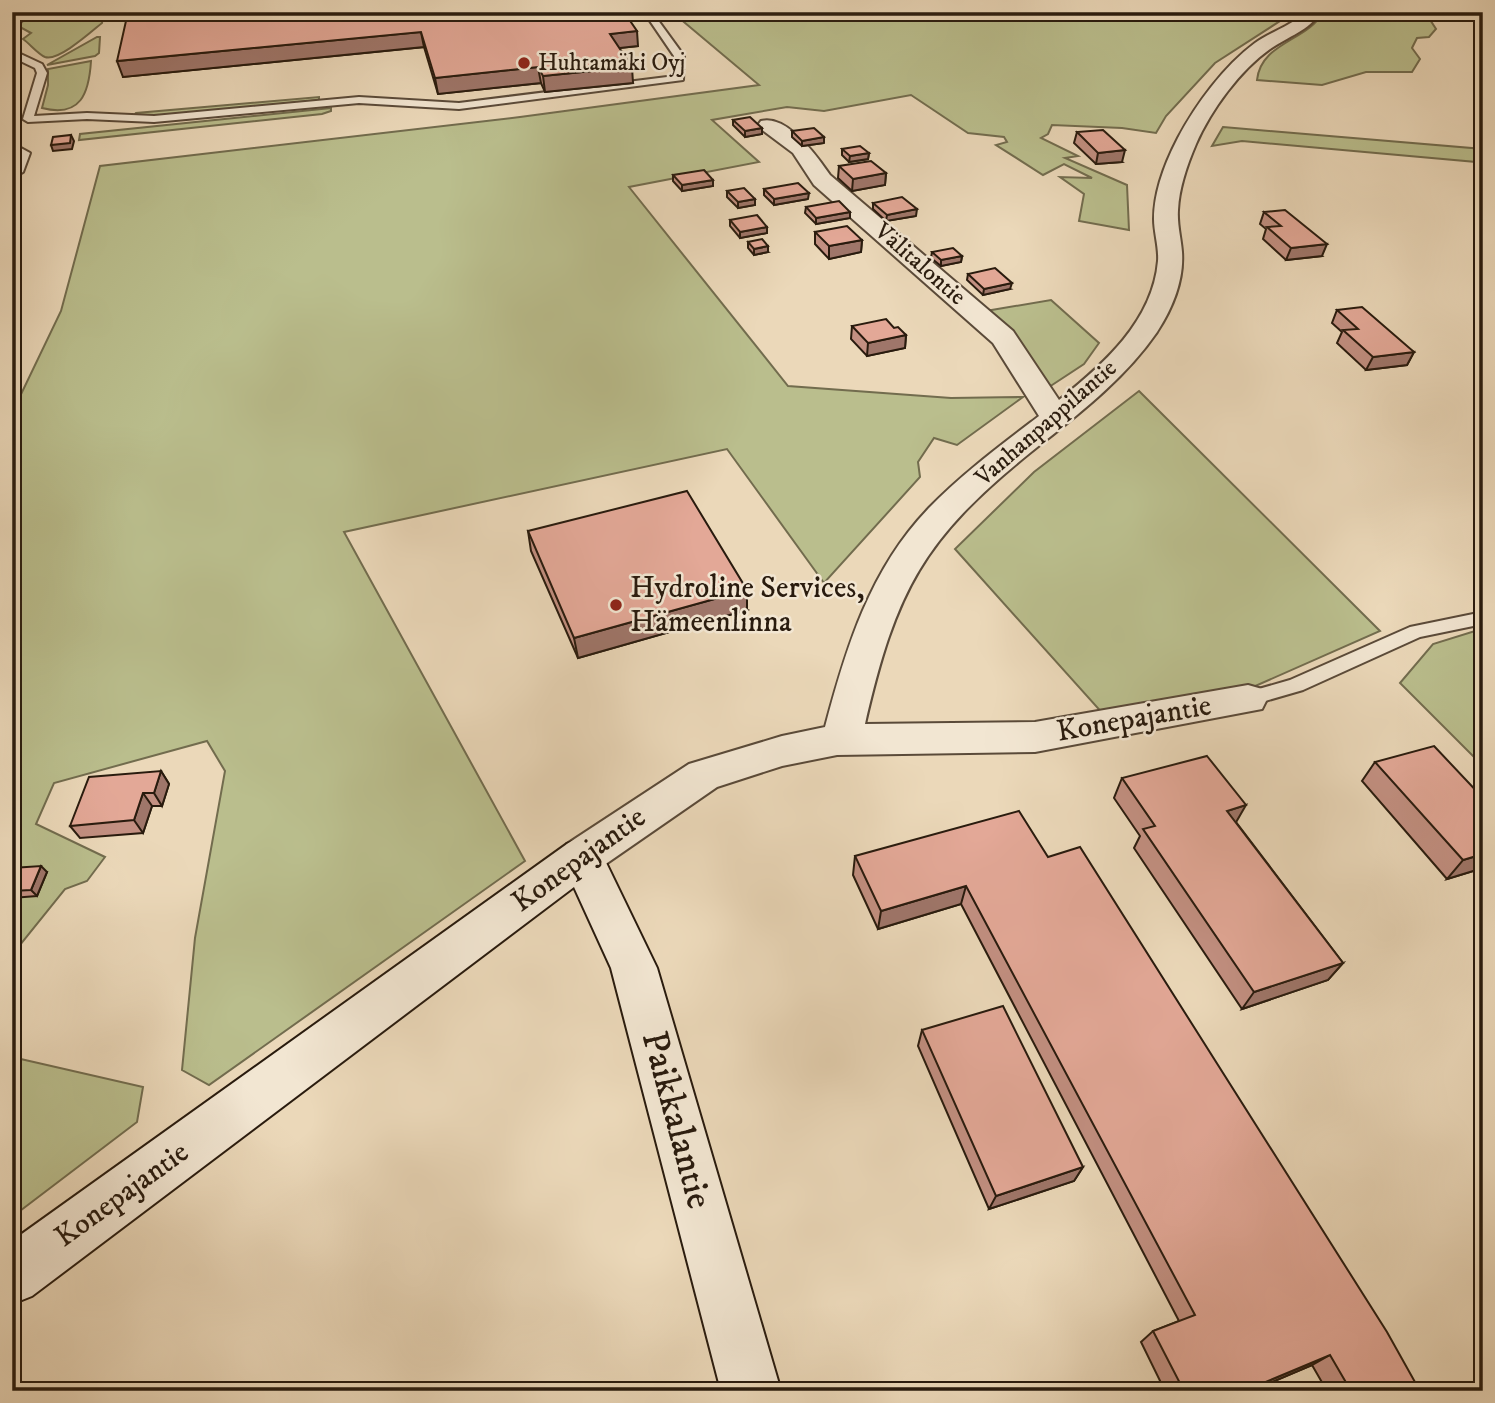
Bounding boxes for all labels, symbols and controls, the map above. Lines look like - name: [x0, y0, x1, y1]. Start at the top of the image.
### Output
- place label: Huhtamäki Oyj: [538, 48, 685, 78]
- marker: Huhtamäki Oyj: [516, 55, 532, 71]
- street label: Välitalontie: [867, 215, 972, 312]
- street label: Vanhanpappilantie: [968, 353, 1123, 493]
- place label: Hydroline Services, Hämeenlinna: [630, 570, 864, 641]
- marker: Hydroline Services, Hämeenlinna: [608, 597, 624, 613]
- street label: Konepajantie: [1054, 687, 1214, 751]
- street label: Konepajantie: [505, 799, 653, 921]
- street label: Paikkalantie: [630, 1026, 722, 1214]
- street label: Konepajantie: [48, 1134, 196, 1256]

